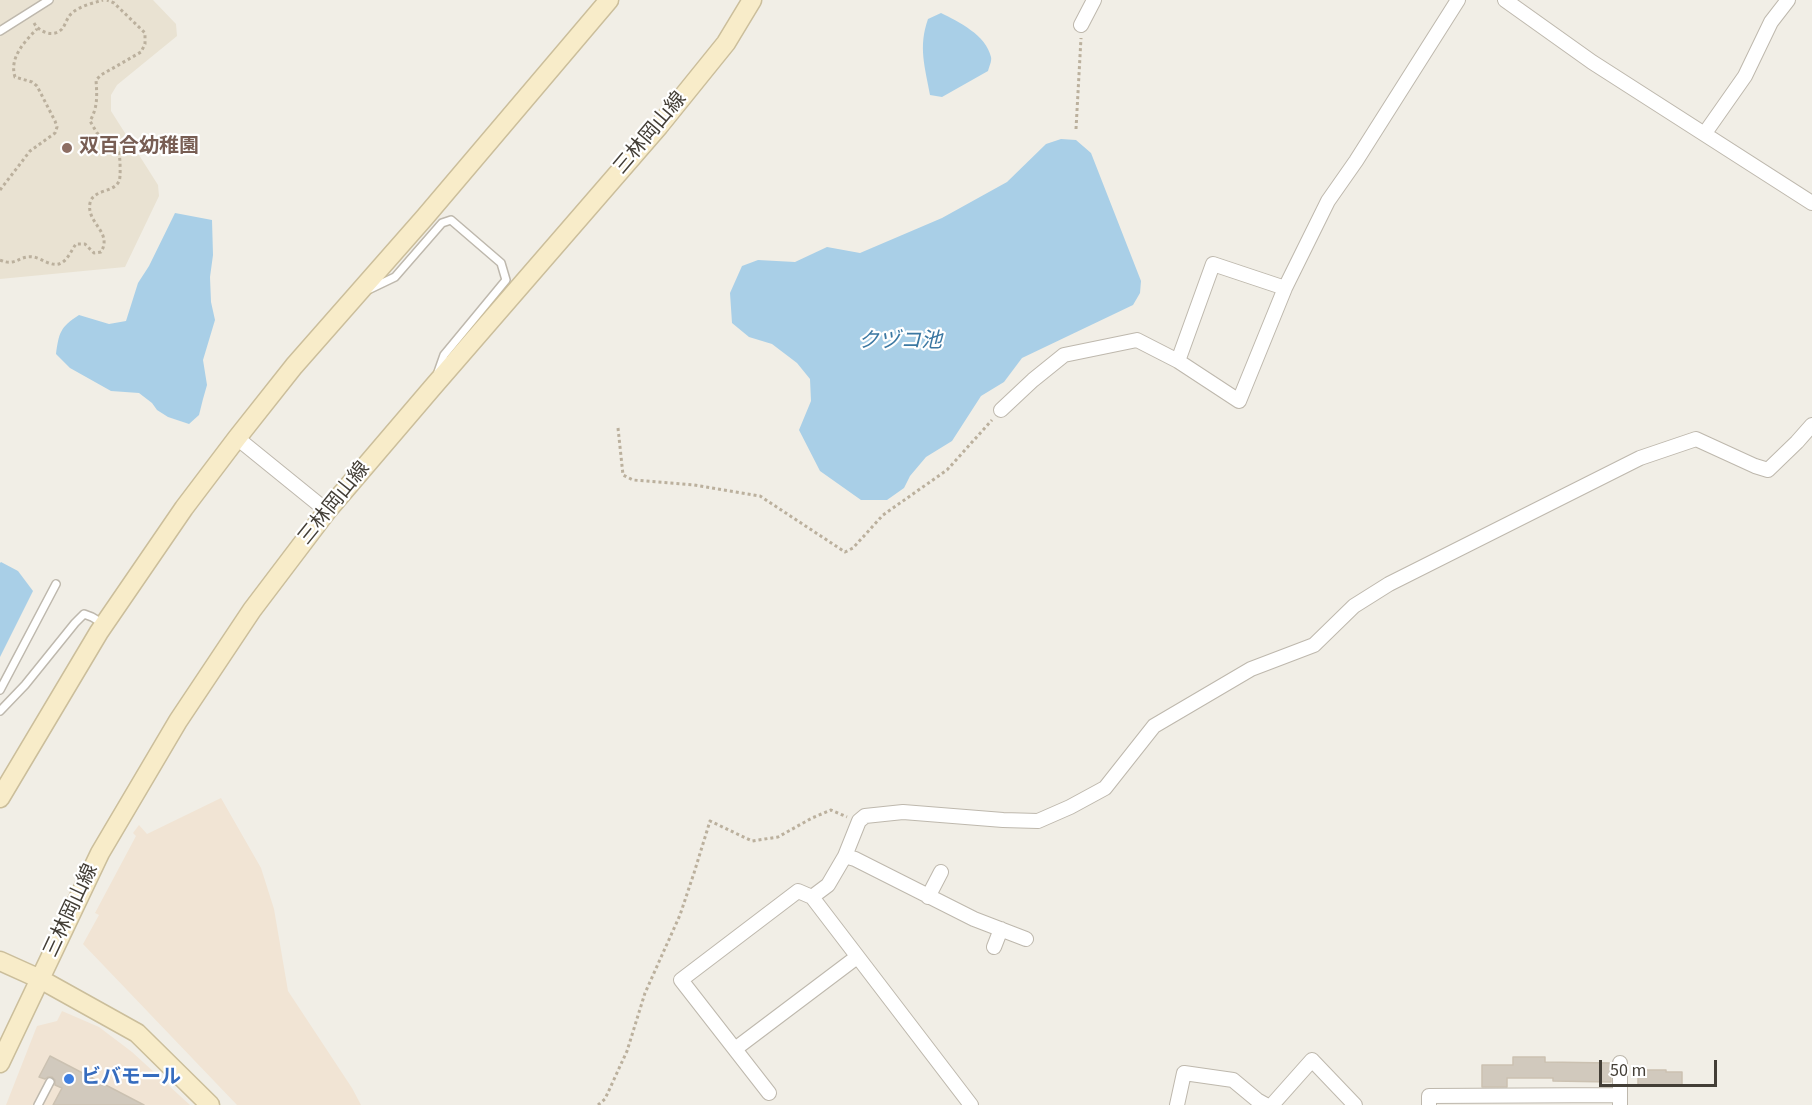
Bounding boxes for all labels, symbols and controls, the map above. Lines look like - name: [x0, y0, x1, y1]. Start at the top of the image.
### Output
- street label: 三林岡山線: [610, 88, 692, 180]
- place label: 双百合幼稚園: [79, 136, 199, 160]
- marker: 双百合幼稚園: [60, 141, 74, 155]
- water label: クヅコ池: [858, 329, 942, 355]
- street label: 三林岡山線: [294, 458, 376, 550]
- street label: 三林岡山線: [40, 861, 104, 961]
- scale bar: [1602, 1048, 1720, 1086]
- text: 50 m: [1610, 1058, 1646, 1083]
- place label: ビバモール: [81, 1067, 181, 1091]
- marker: ビバモール: [62, 1072, 76, 1086]

